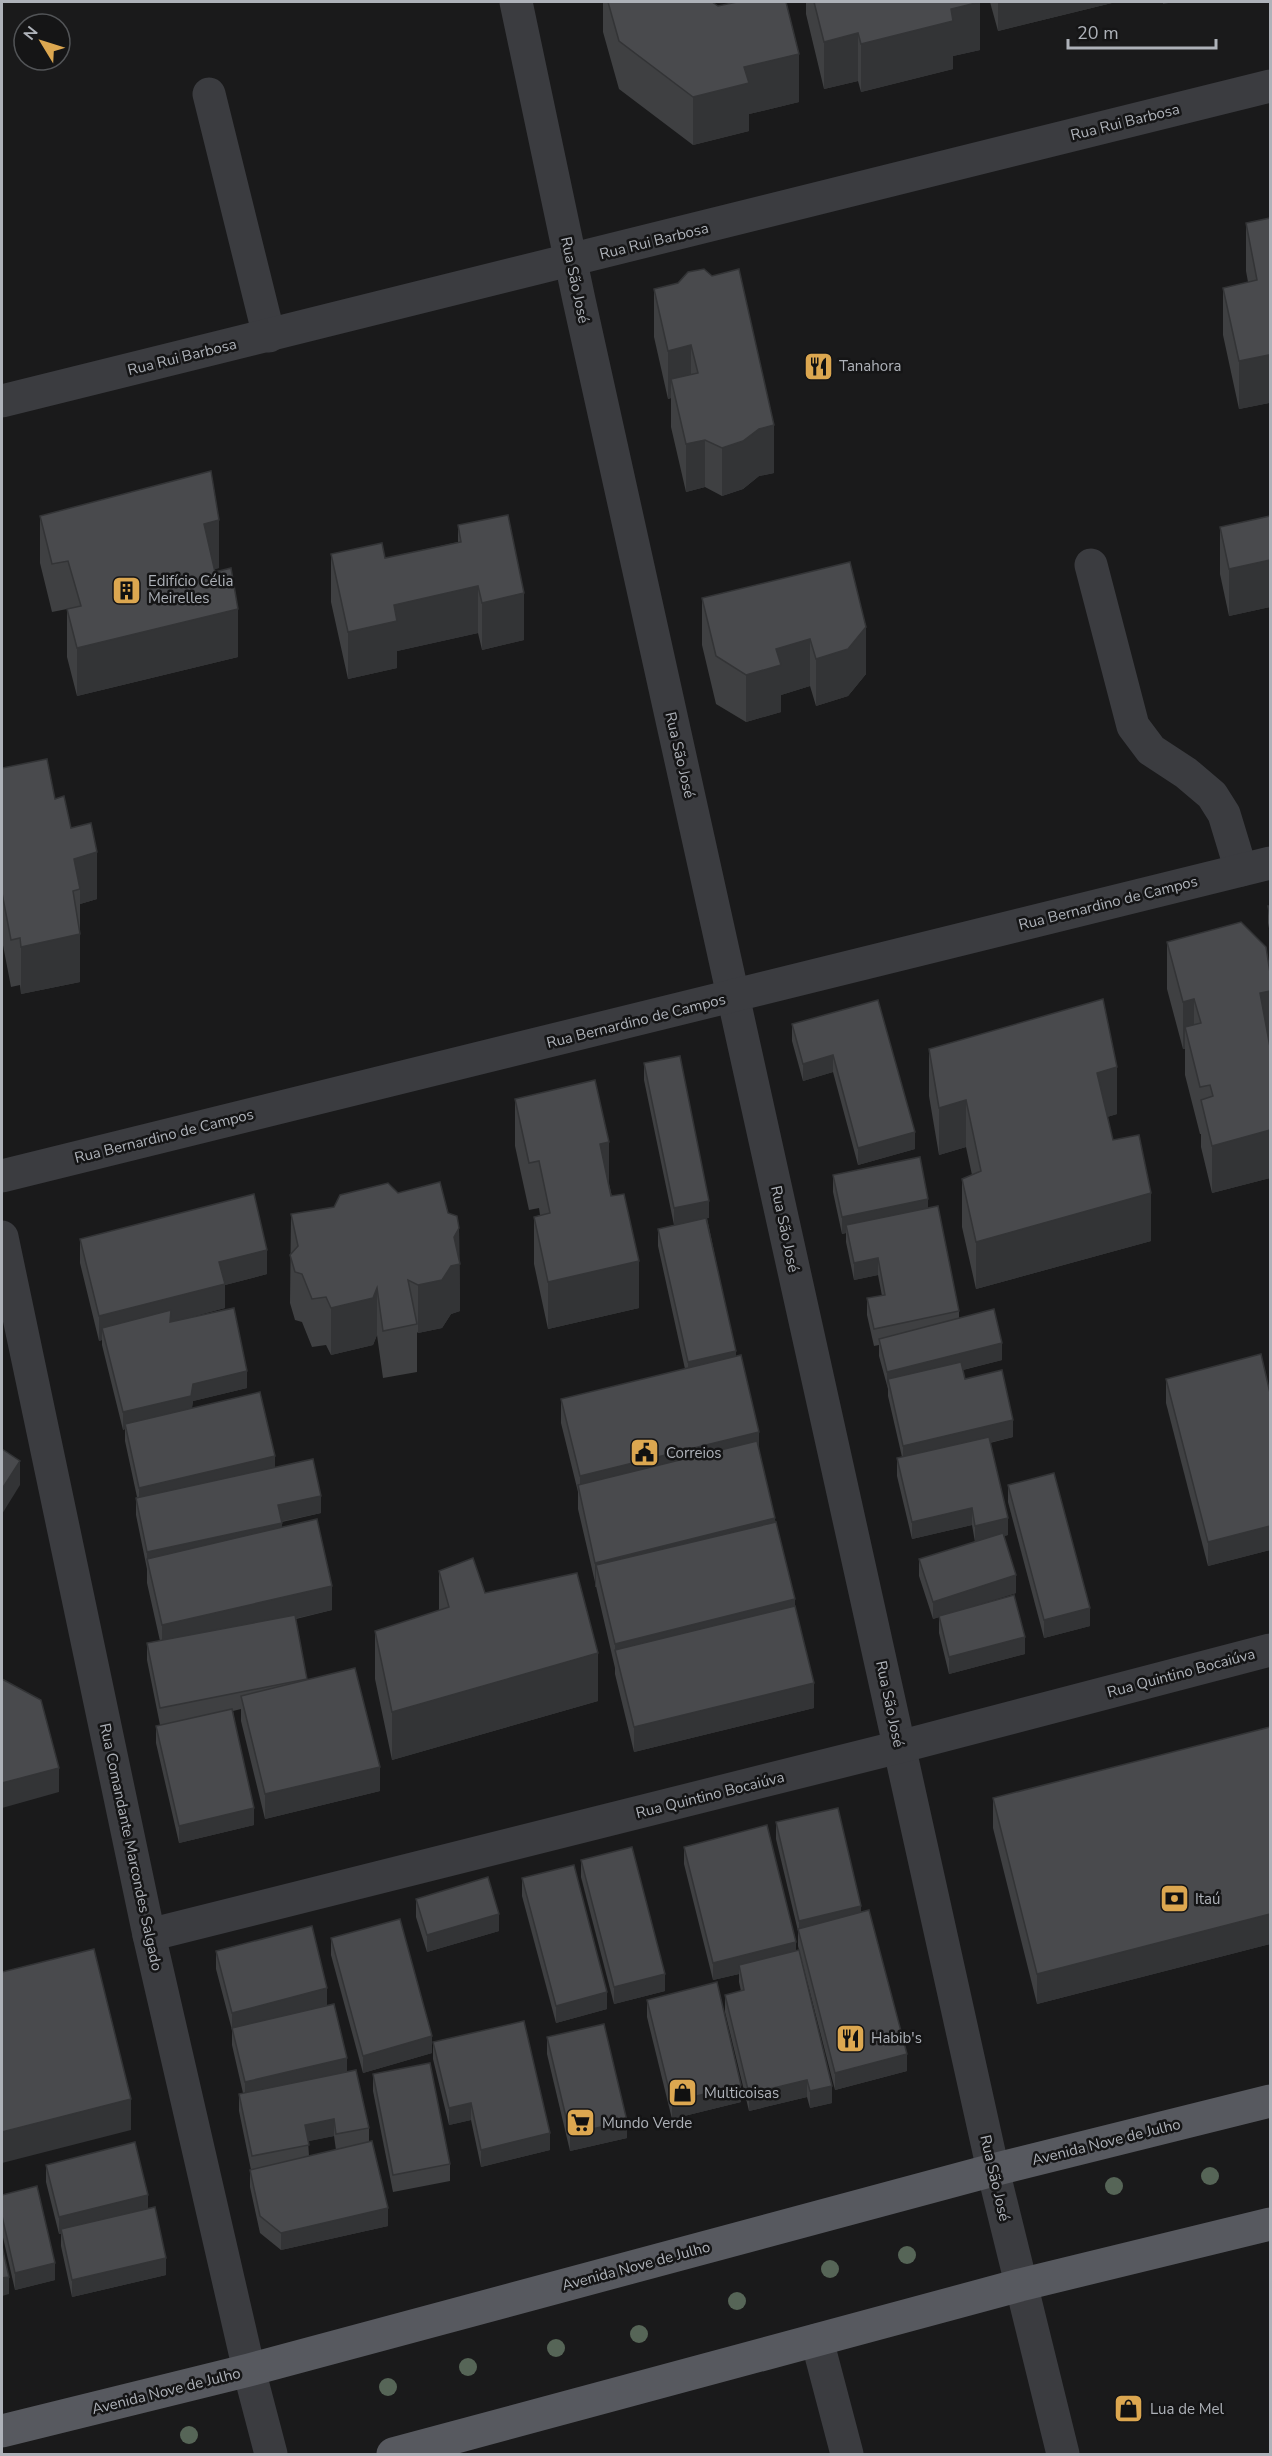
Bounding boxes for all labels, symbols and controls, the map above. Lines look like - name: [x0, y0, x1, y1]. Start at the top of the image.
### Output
- north arrow: [12, 12, 72, 72]
- scale bar: [1068, 12, 1216, 50]
- text: 20 m: [1077, 21, 1119, 45]
- text: N: [19, 22, 43, 45]
- street label: Rua Rui Barbosa: [1068, 99, 1182, 145]
- street label: Rua Rui Barbosa: [597, 218, 711, 264]
- street label: Rua São José: [556, 235, 594, 325]
- street label: Rua Rui Barbosa: [125, 334, 239, 380]
- restaurant icon: Tanahora: [802, 350, 834, 382]
- place label: Tanahora: [839, 356, 901, 376]
- place label: Edifício Célia Meirelles: [148, 571, 233, 608]
- building icon: Edifício Célia Meirelles: [111, 574, 143, 606]
- street label: Rua São José: [660, 710, 700, 800]
- street label: Rua Bernardino de Campos: [1016, 871, 1200, 935]
- street label: Rua Bernardino de Campos: [544, 989, 728, 1053]
- street label: Rua Bernardino de Campos: [72, 1104, 256, 1168]
- street label: Rua São José: [766, 1184, 804, 1274]
- public building icon: Correios: [629, 1437, 661, 1469]
- place label: Correios: [666, 1443, 722, 1463]
- street label: Rua Quintino Bocaiúva: [1105, 1644, 1257, 1702]
- street label: Rua São José: [871, 1659, 909, 1749]
- street label: Rua Comandante Marcondes Salgado: [95, 1721, 167, 1973]
- street label: Rua Quintino Bocaiúva: [634, 1767, 786, 1823]
- bank icon: Itaú: [1158, 1883, 1190, 1915]
- place label: Itaú: [1195, 1889, 1220, 1909]
- restaurant icon: Habib's: [834, 2022, 866, 2054]
- place label: Habib's: [871, 2028, 922, 2048]
- shop icon: Multicoisas: [667, 2077, 699, 2109]
- place label: Multicoisas: [704, 2083, 779, 2103]
- supermarket icon: Mundo Verde: [565, 2107, 597, 2139]
- place label: Mundo Verde: [602, 2113, 692, 2133]
- street label: Avenida Nove de Julho: [1030, 2114, 1182, 2170]
- street label: Rua São José: [975, 2133, 1015, 2223]
- street label: Avenida Nove de Julho: [560, 2237, 712, 2295]
- street label: Avenida Nove de Julho: [90, 2363, 242, 2419]
- shop icon: Lua de Mel: [1113, 2393, 1145, 2425]
- place label: Lua de Mel: [1150, 2399, 1225, 2419]

